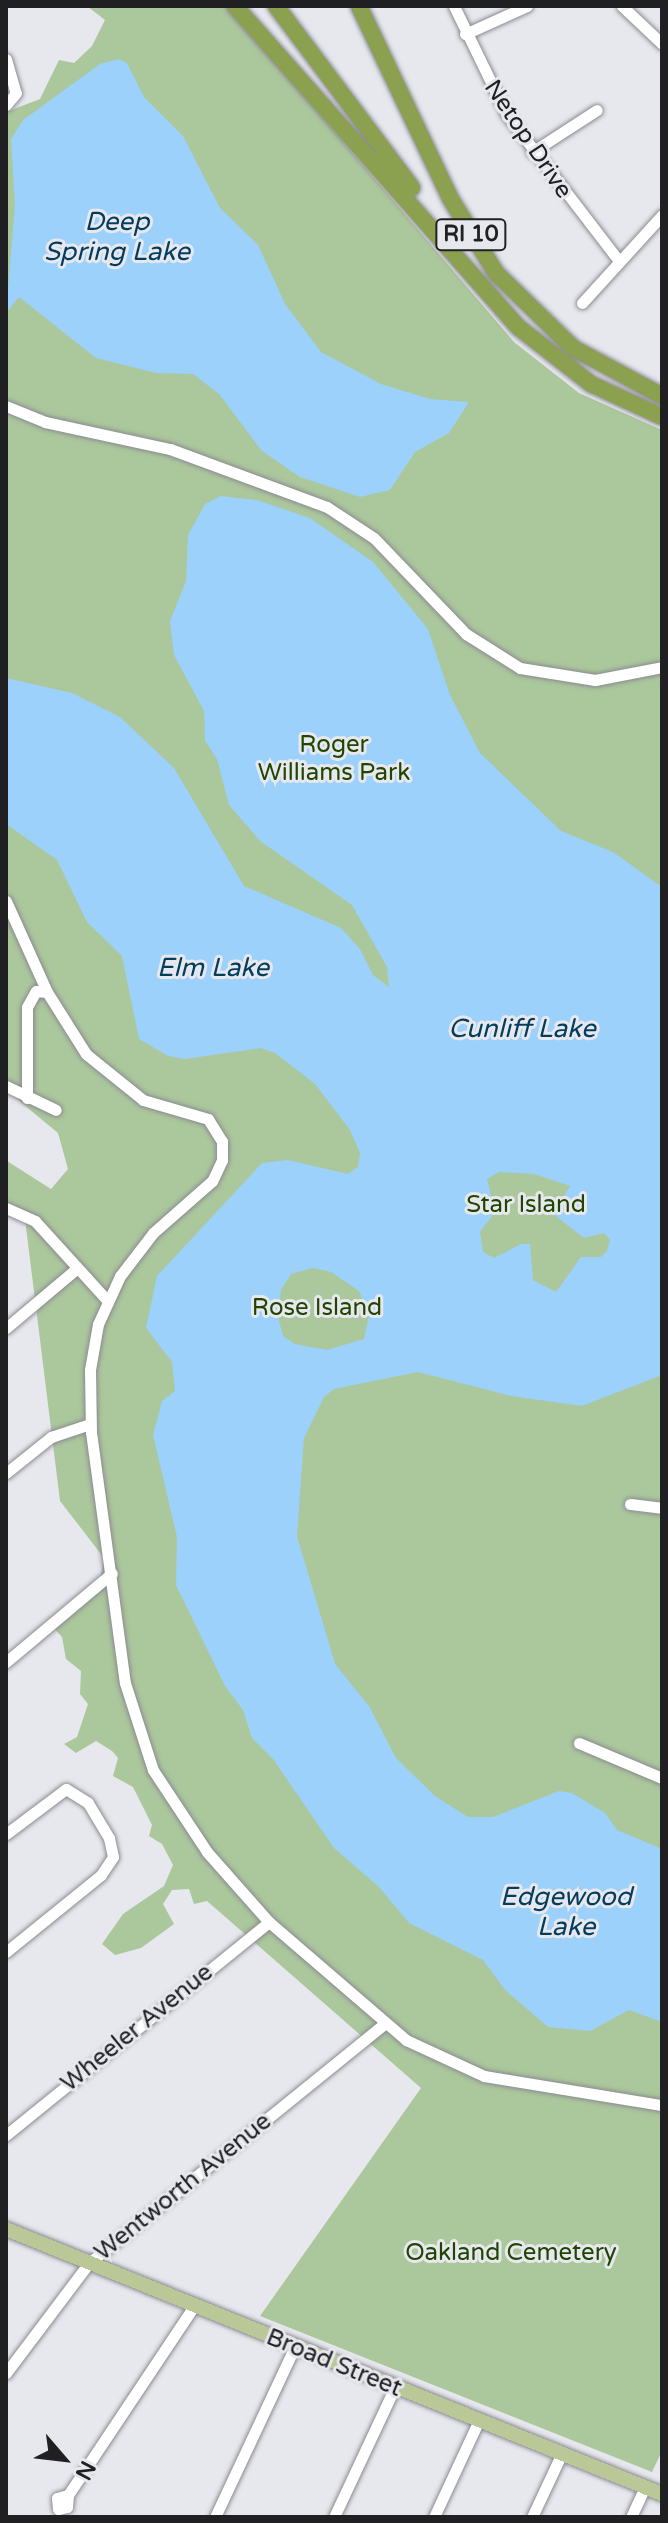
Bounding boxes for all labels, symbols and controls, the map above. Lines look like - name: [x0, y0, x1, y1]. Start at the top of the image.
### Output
- street label: Netop Drive: [478, 74, 578, 204]
- water label: Deep Spring Lake: [44, 206, 190, 268]
- road number: RI 10: [435, 217, 507, 253]
- park label: Roger Williams Park: [258, 731, 410, 787]
- water label: Elm Lake: [157, 952, 269, 984]
- water label: Cunliff Lake: [448, 1013, 596, 1045]
- park label: Star Island: [466, 1191, 586, 1219]
- park label: Rose Island: [252, 1294, 382, 1322]
- water label: Edgewood Lake: [500, 1881, 632, 1942]
- street label: Wheeler Avenue: [55, 1958, 219, 2098]
- street label: Wentworth Avenue: [89, 2107, 277, 2267]
- park label: Oakland Cemetery: [405, 2239, 617, 2267]
- street label: Broad Street: [262, 2323, 406, 2403]
- north arrow: [24, 2419, 104, 2499]
- text: N: [70, 2456, 101, 2484]

